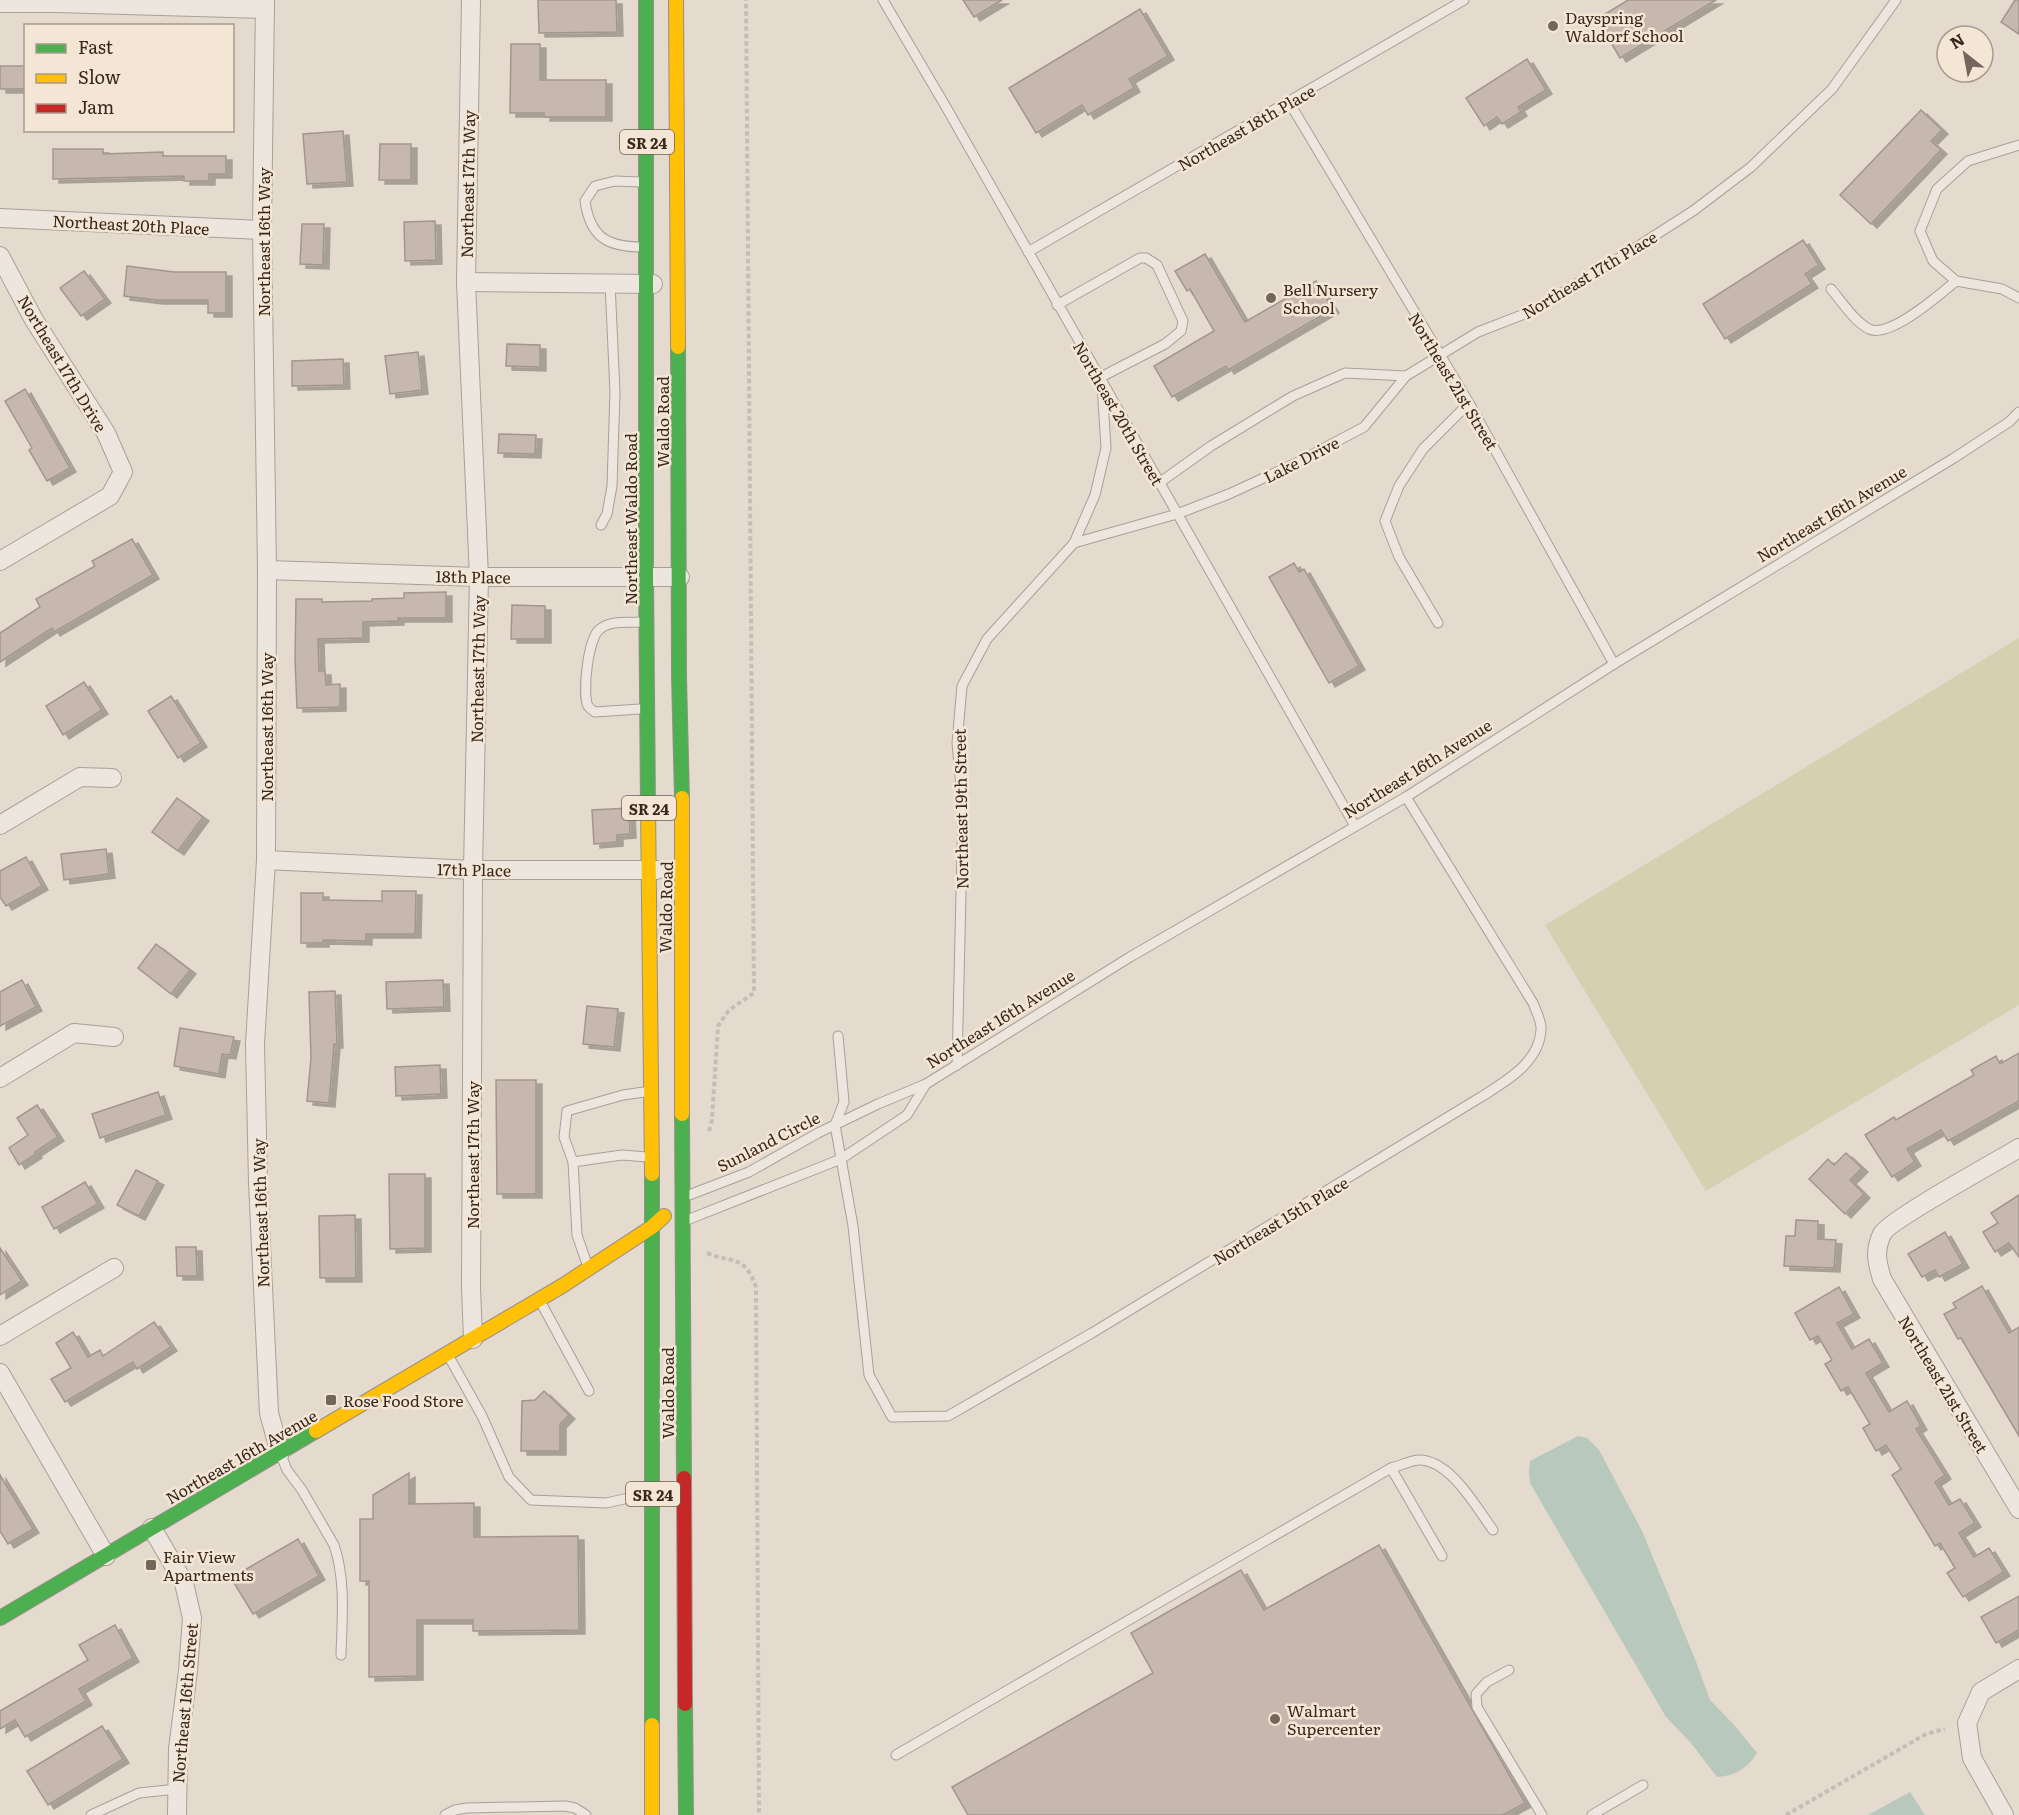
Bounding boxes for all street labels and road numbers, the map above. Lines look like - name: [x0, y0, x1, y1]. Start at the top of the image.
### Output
- street label: Northeast 18th Place: [1173, 78, 1319, 176]
- street label: Northeast 17th Way: [454, 109, 480, 258]
- road number: SR 24: [620, 130, 674, 154]
- street label: Northeast 16th Way: [251, 167, 275, 317]
- street label: Northeast 20th Place: [52, 208, 210, 240]
- street label: Northeast 17th Place: [1517, 224, 1661, 324]
- street label: Northeast 17th Drive: [12, 290, 114, 436]
- street label: Northeast 21st Street: [1403, 308, 1505, 455]
- street label: Northeast 20th Street: [1068, 336, 1170, 490]
- street label: Waldo Road: [650, 376, 674, 468]
- street label: Lake Drive: [1259, 430, 1343, 488]
- street label: Northeast Waldo Road: [618, 433, 642, 605]
- street label: Northeast 16th Avenue: [1751, 459, 1911, 567]
- street label: 18th Place: [435, 563, 511, 589]
- street label: Northeast 17th Way: [464, 594, 490, 743]
- street label: Northeast 16th Way: [254, 652, 278, 802]
- street label: Northeast 16th Avenue: [1338, 712, 1496, 824]
- street label: Northeast 19th Street: [947, 728, 973, 890]
- road number: SR 24: [622, 796, 676, 820]
- street label: 17th Place: [437, 856, 511, 882]
- street label: Waldo Road: [652, 861, 678, 953]
- street label: Northeast 16th Avenue: [921, 962, 1079, 1074]
- street label: Northeast 17th Way: [460, 1080, 484, 1229]
- street label: Sunland Circle: [712, 1105, 824, 1177]
- street label: Northeast 16th Way: [245, 1137, 275, 1288]
- street label: Northeast 15th Place: [1208, 1170, 1352, 1270]
- street label: Northeast 21st Street: [1893, 1311, 1995, 1458]
- street label: Waldo Road: [655, 1347, 679, 1439]
- street label: Northeast 16th Avenue: [161, 1403, 321, 1509]
- road number: SR 24: [626, 1482, 680, 1506]
- street label: Northeast 16th Street: [165, 1621, 203, 1784]

